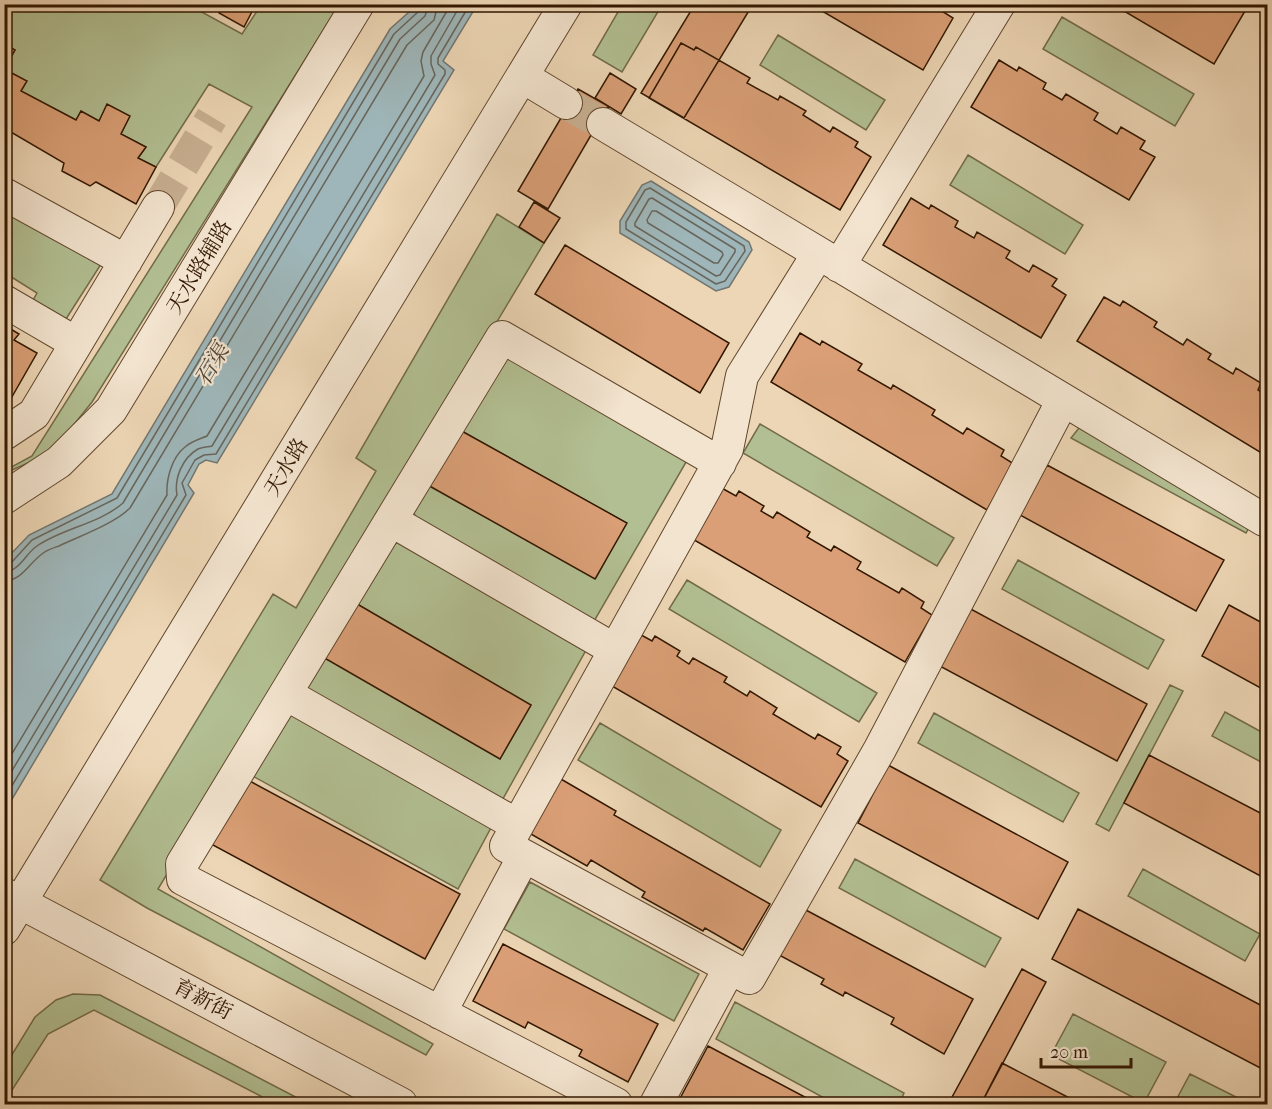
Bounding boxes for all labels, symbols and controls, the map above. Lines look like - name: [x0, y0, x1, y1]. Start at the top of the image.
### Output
- street label: 天水路辅路: [162, 216, 236, 318]
- water label: 石渠: [190, 337, 236, 391]
- street label: 天水路: [259, 434, 313, 500]
- street label: 育新街: [170, 974, 236, 1024]
- scale bar: [1041, 1031, 1131, 1069]
- text: 20 m: [1050, 1042, 1088, 1063]

